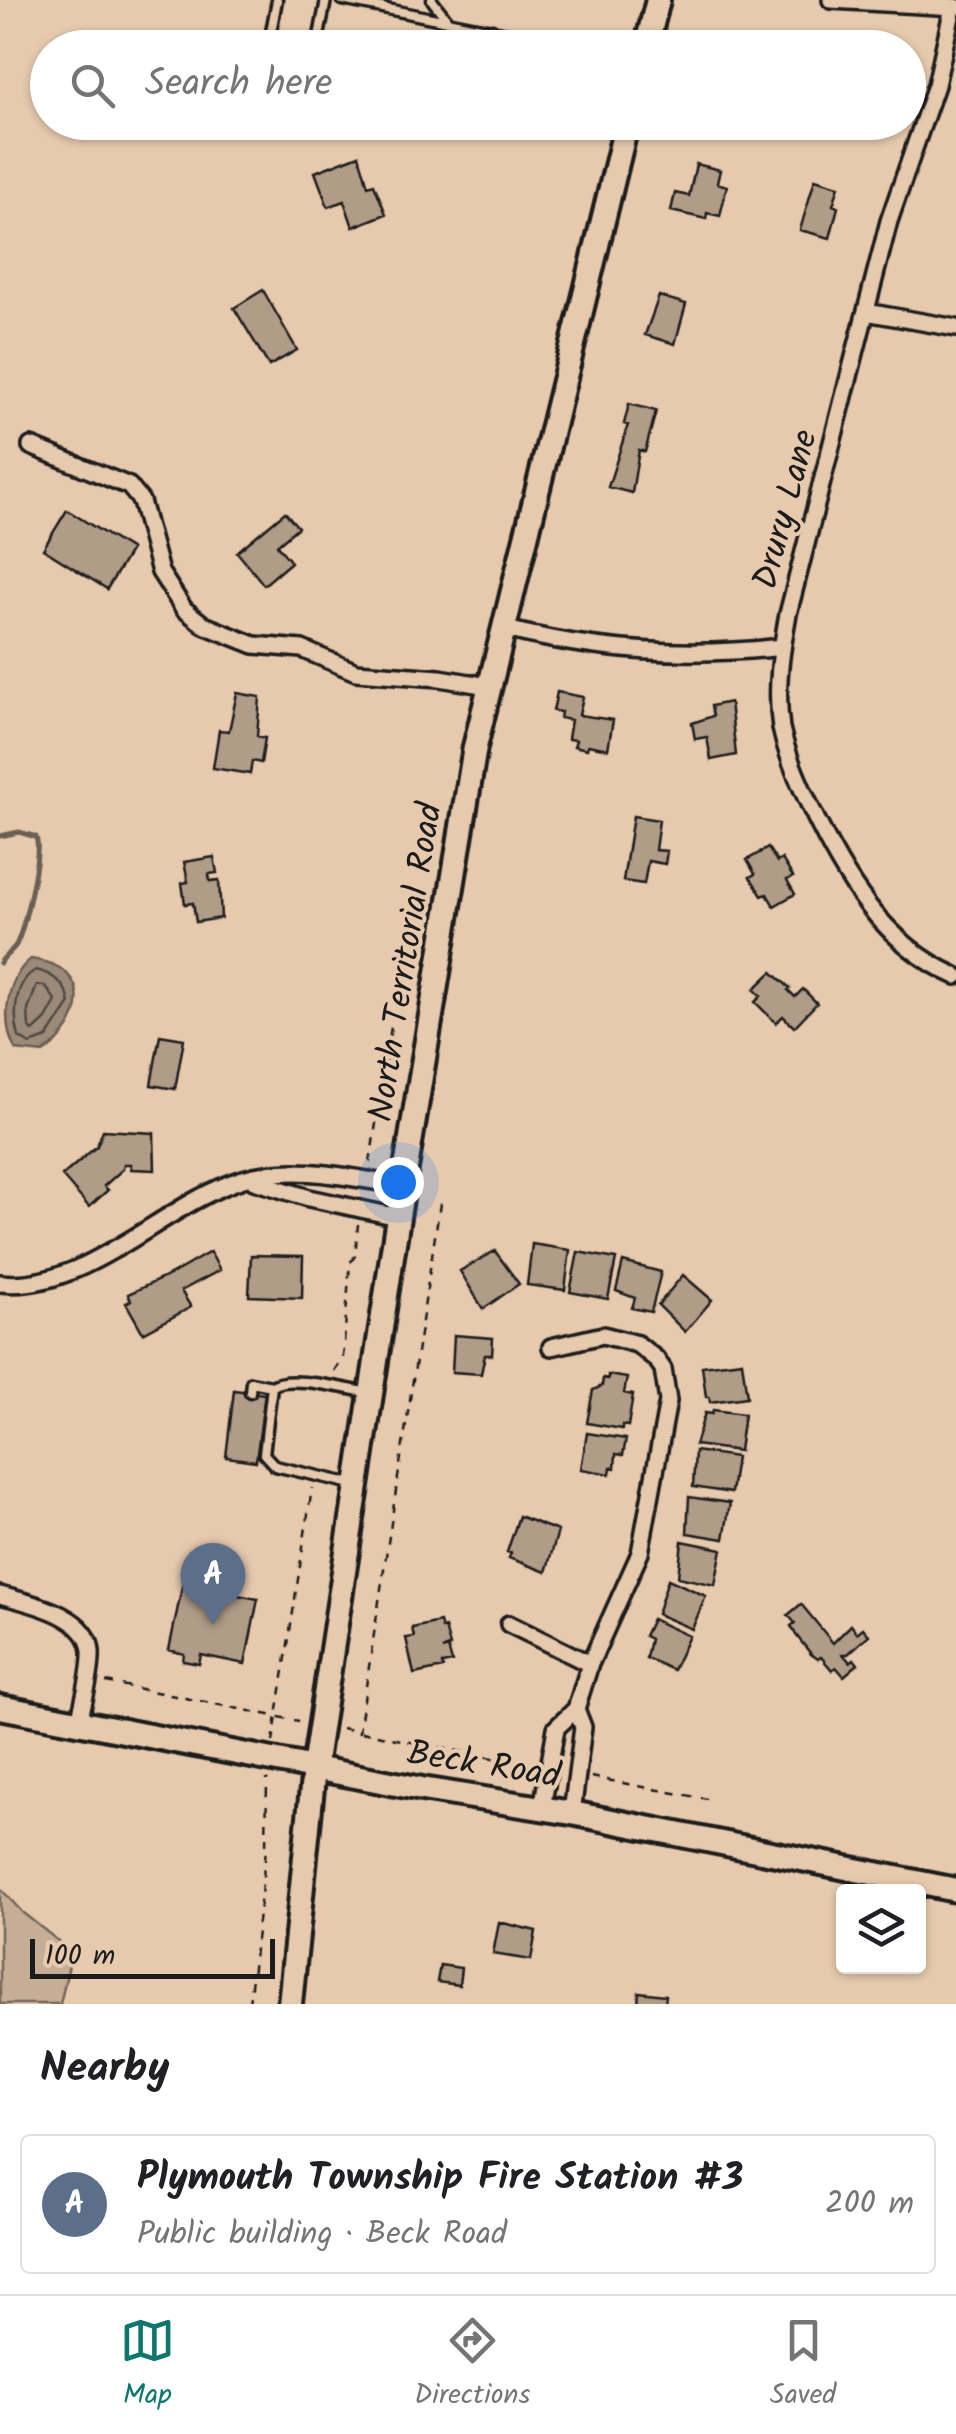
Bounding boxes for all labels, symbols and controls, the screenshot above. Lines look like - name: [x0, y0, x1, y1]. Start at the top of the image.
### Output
- search box: [30, 30, 926, 140]
- text: Search here: [145, 55, 332, 115]
- icon: search: [65, 58, 120, 113]
- street label: Drury Lane: [739, 424, 835, 596]
- street label: North Territorial Road: [354, 798, 460, 1126]
- your location: [373, 1157, 424, 1208]
- pin: A: [180, 1542, 246, 1625]
- street label: Beck Road: [403, 1726, 566, 1806]
- map controls: [836, 1884, 926, 1974]
- button: layers: [836, 1884, 926, 1974]
- scale bar: [30, 1934, 275, 1978]
- text: 100 m: [45, 1934, 115, 1979]
- text: Nearby: [40, 2036, 169, 2103]
- text: Plymouth Township Fire Station #3: [137, 2149, 743, 2209]
- text: A: [64, 2179, 85, 2230]
- text: 200 m: [825, 2179, 914, 2230]
- text: Public building · Beck Road: [137, 2209, 507, 2260]
- tab: Map: [120, 2313, 175, 2418]
- tab: Directions: [414, 2313, 530, 2418]
- tab: Saved: [770, 2313, 836, 2418]

